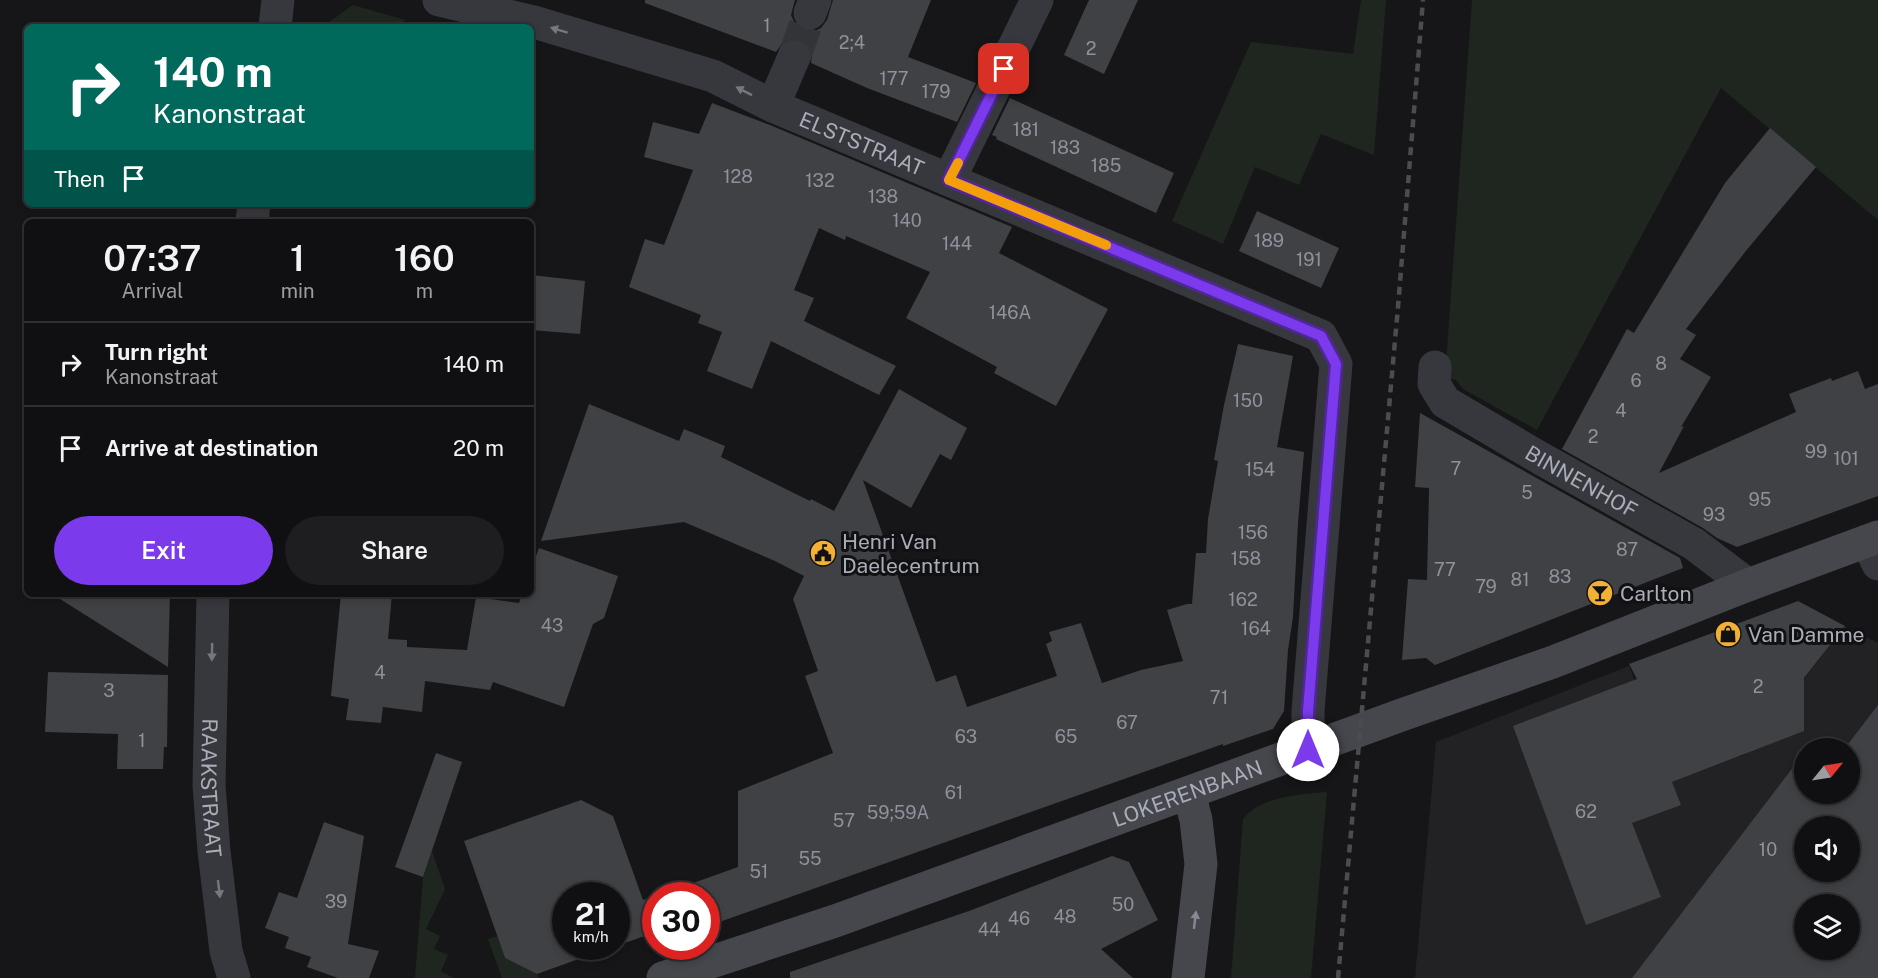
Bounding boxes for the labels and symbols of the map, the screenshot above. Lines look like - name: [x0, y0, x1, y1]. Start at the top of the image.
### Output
- house number: 1: [763, 15, 771, 36]
- one-way arrow: [550, 25, 568, 34]
- house number: 2;4: [839, 32, 865, 53]
- house number: 2: [1086, 38, 1096, 59]
- pin: [978, 43, 1029, 94]
- house number: 177: [879, 68, 909, 89]
- house number: 179: [921, 81, 951, 102]
- one-way arrow: [735, 86, 752, 96]
- street label: ELSTSTRAAT: [796, 106, 928, 181]
- house number: 181: [1013, 119, 1039, 140]
- house number: 183: [1050, 137, 1080, 158]
- house number: 185: [1091, 155, 1121, 176]
- house number: 128: [723, 166, 753, 187]
- house number: 132: [805, 170, 835, 191]
- house number: 138: [868, 186, 898, 207]
- house number: 140: [892, 210, 922, 231]
- house number: 189: [1254, 230, 1284, 251]
- house number: 144: [942, 233, 972, 254]
- house number: 191: [1296, 249, 1322, 270]
- house number: 146A: [989, 302, 1032, 323]
- house number: 8: [1655, 353, 1667, 374]
- house number: 6: [1630, 370, 1642, 391]
- house number: 150: [1233, 390, 1263, 411]
- house number: 4: [1615, 400, 1627, 421]
- house number: 2: [1588, 426, 1598, 447]
- street label: BINNENHOF: [1521, 440, 1642, 523]
- house number: 99: [1805, 441, 1827, 462]
- house number: 101: [1833, 448, 1859, 469]
- house number: 7: [1451, 458, 1461, 479]
- house number: 154: [1245, 459, 1275, 480]
- house number: 5: [1521, 482, 1533, 503]
- house number: 95: [1749, 489, 1771, 510]
- house number: 93: [1703, 504, 1725, 525]
- house number: 156: [1238, 522, 1268, 543]
- place label: Henri Van Daelecentrum: [842, 529, 980, 578]
- public building icon: Henri Van Daelecentrum: [808, 538, 838, 568]
- house number: 87: [1616, 539, 1638, 560]
- house number: 158: [1231, 548, 1261, 569]
- house number: 77: [1434, 559, 1456, 580]
- house number: 83: [1549, 566, 1571, 587]
- house number: 81: [1511, 569, 1529, 590]
- house number: 79: [1475, 576, 1497, 597]
- bar icon: Carlton: [1585, 578, 1615, 608]
- place label: Carlton: [1620, 581, 1692, 606]
- house number: 162: [1228, 589, 1258, 610]
- house number: 43: [541, 615, 563, 636]
- house number: 164: [1241, 618, 1271, 639]
- shop icon: Van Damme: [1713, 619, 1743, 649]
- place label: Van Damme: [1748, 622, 1864, 647]
- one-way arrow: [207, 643, 216, 662]
- house number: 4: [374, 662, 386, 683]
- house number: 2: [1753, 676, 1763, 697]
- house number: 3: [103, 680, 115, 701]
- house number: 71: [1210, 687, 1228, 708]
- house number: 67: [1116, 712, 1138, 733]
- street label: RAAKSTRAAT: [196, 718, 227, 859]
- position arrow: [1276, 718, 1340, 782]
- house number: 63: [955, 726, 977, 747]
- house number: 65: [1055, 726, 1077, 747]
- house number: 1: [138, 730, 146, 751]
- north arrow: [1794, 738, 1860, 804]
- street label: LOKERENBAAN: [1109, 754, 1266, 832]
- house number: 61: [945, 782, 963, 803]
- house number: 62: [1575, 801, 1597, 822]
- house number: 59;59A: [867, 802, 930, 823]
- house number: 57: [833, 810, 855, 831]
- house number: 10: [1759, 839, 1777, 860]
- house number: 55: [798, 848, 822, 869]
- house number: 51: [750, 861, 768, 882]
- one-way arrow: [214, 880, 223, 899]
- speed limit sign: 30: [642, 882, 720, 960]
- house number: 39: [325, 891, 347, 912]
- house number: 50: [1112, 894, 1134, 915]
- house number: 48: [1054, 906, 1076, 927]
- house number: 46: [1008, 908, 1030, 929]
- one-way arrow: [1190, 910, 1200, 929]
- house number: 44: [978, 919, 1000, 940]

